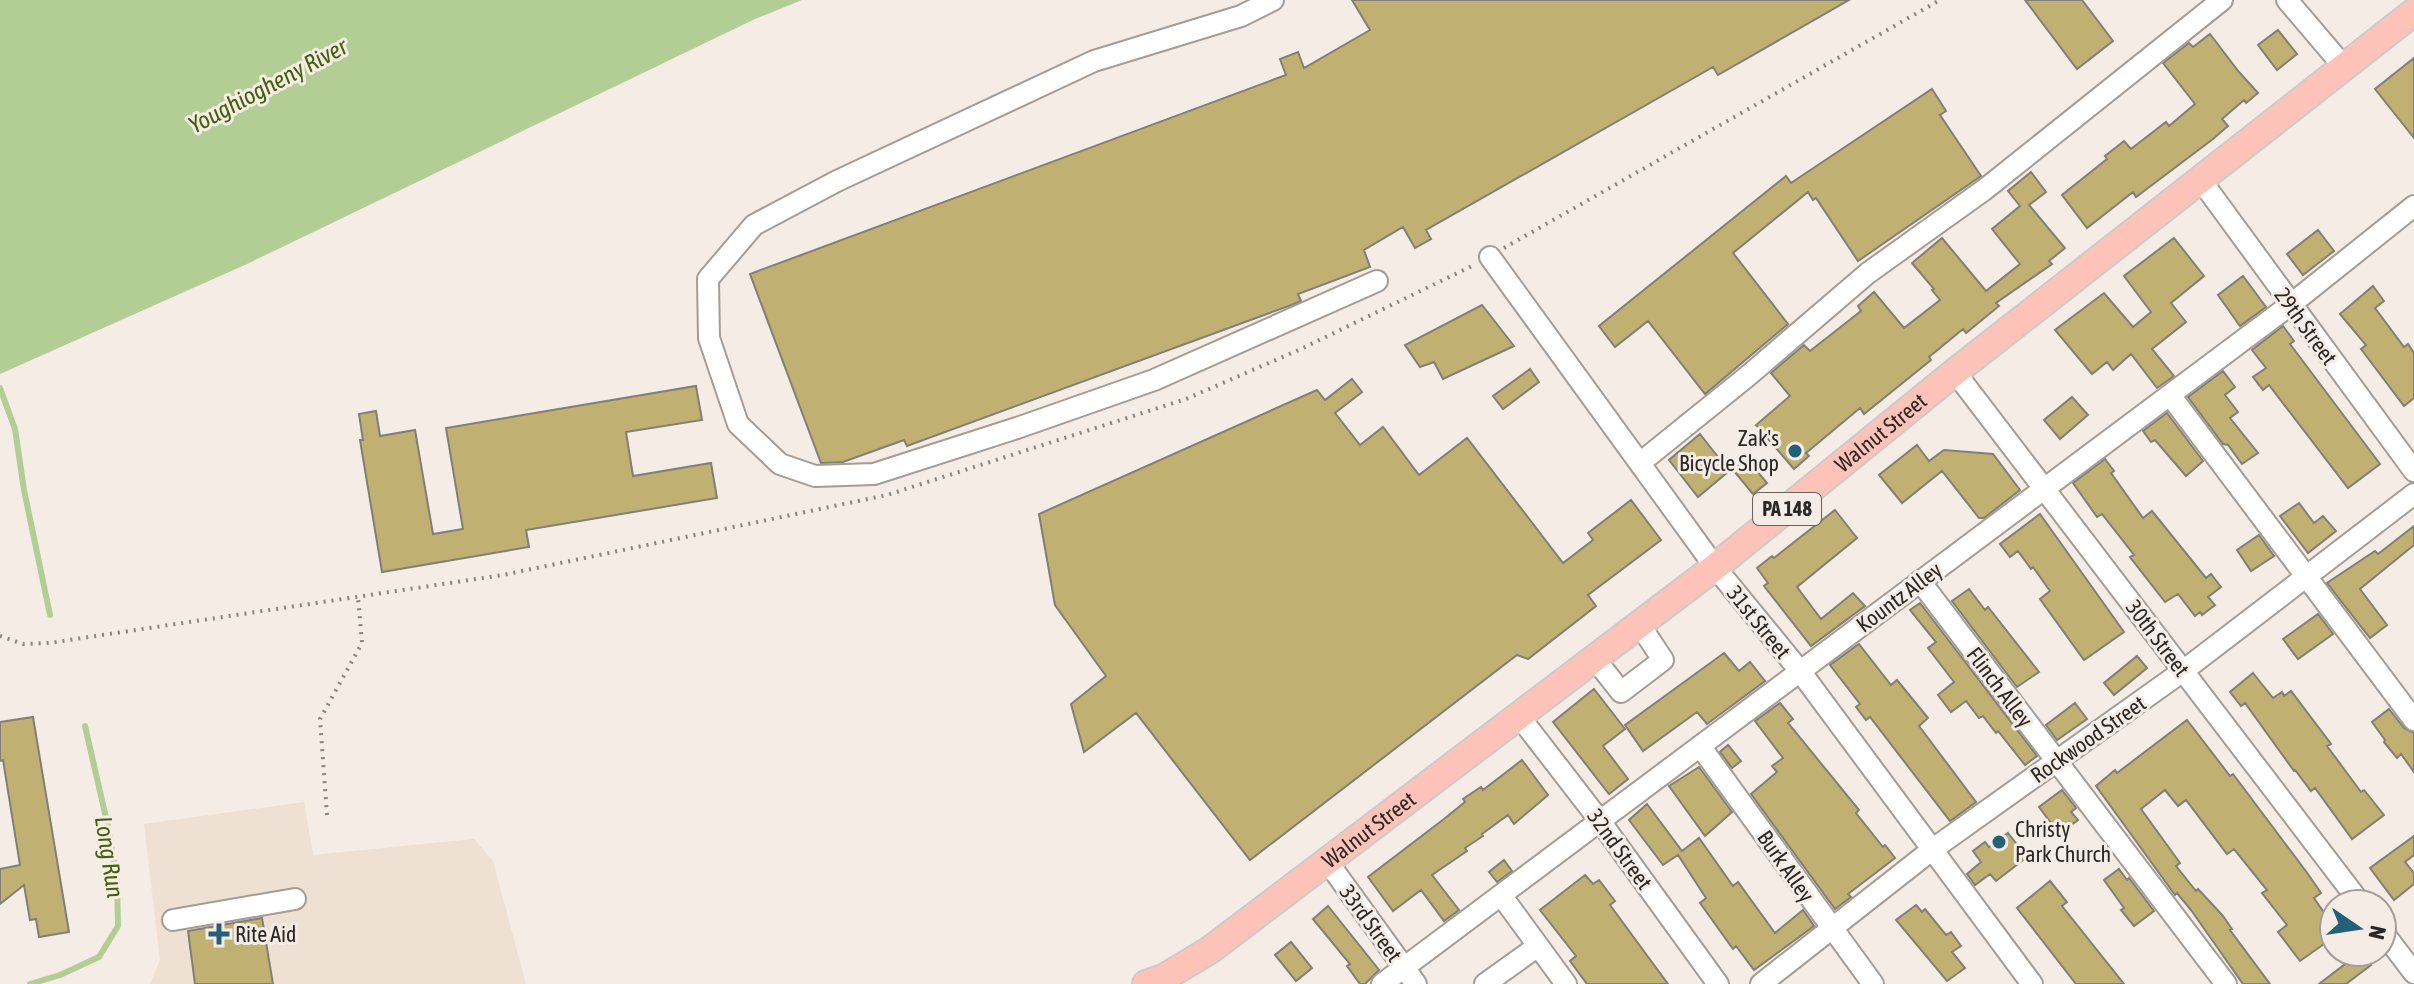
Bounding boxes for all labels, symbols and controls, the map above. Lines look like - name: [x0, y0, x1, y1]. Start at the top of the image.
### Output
- water label: Youghiogheny River: [184, 32, 352, 139]
- street label: 29th Street: [2269, 282, 2343, 370]
- street label: Walnut Street: [1830, 388, 1932, 477]
- place label: Zak's Bicycle Shop: [1679, 425, 1779, 476]
- marker: Zak's Bicycle Shop: [1786, 442, 1804, 460]
- road number: PA 148: [1753, 493, 1821, 525]
- street label: Kountz Alley: [1851, 556, 1947, 638]
- street label: 31st Street: [1722, 580, 1796, 664]
- street label: 30th Street: [2121, 595, 2195, 681]
- street label: Flinch Alley: [1962, 642, 2038, 732]
- street label: Rockwood Street: [2025, 690, 2151, 788]
- street label: Walnut Street: [1317, 786, 1421, 873]
- street label: 32nd Street: [1582, 804, 1658, 894]
- water label: Long Run: [90, 814, 129, 900]
- place label: Christy Park Church: [2015, 816, 2111, 867]
- street label: Burk Alley: [1752, 825, 1820, 907]
- marker: Christy Park Church: [1990, 833, 2008, 851]
- street label: 33rd Street: [1334, 879, 1408, 967]
- north arrow: [2318, 888, 2398, 968]
- place label: Rite Aid: [235, 921, 296, 947]
- text: N: [2363, 923, 2392, 942]
- marker: Rite Aid: [210, 925, 228, 943]

